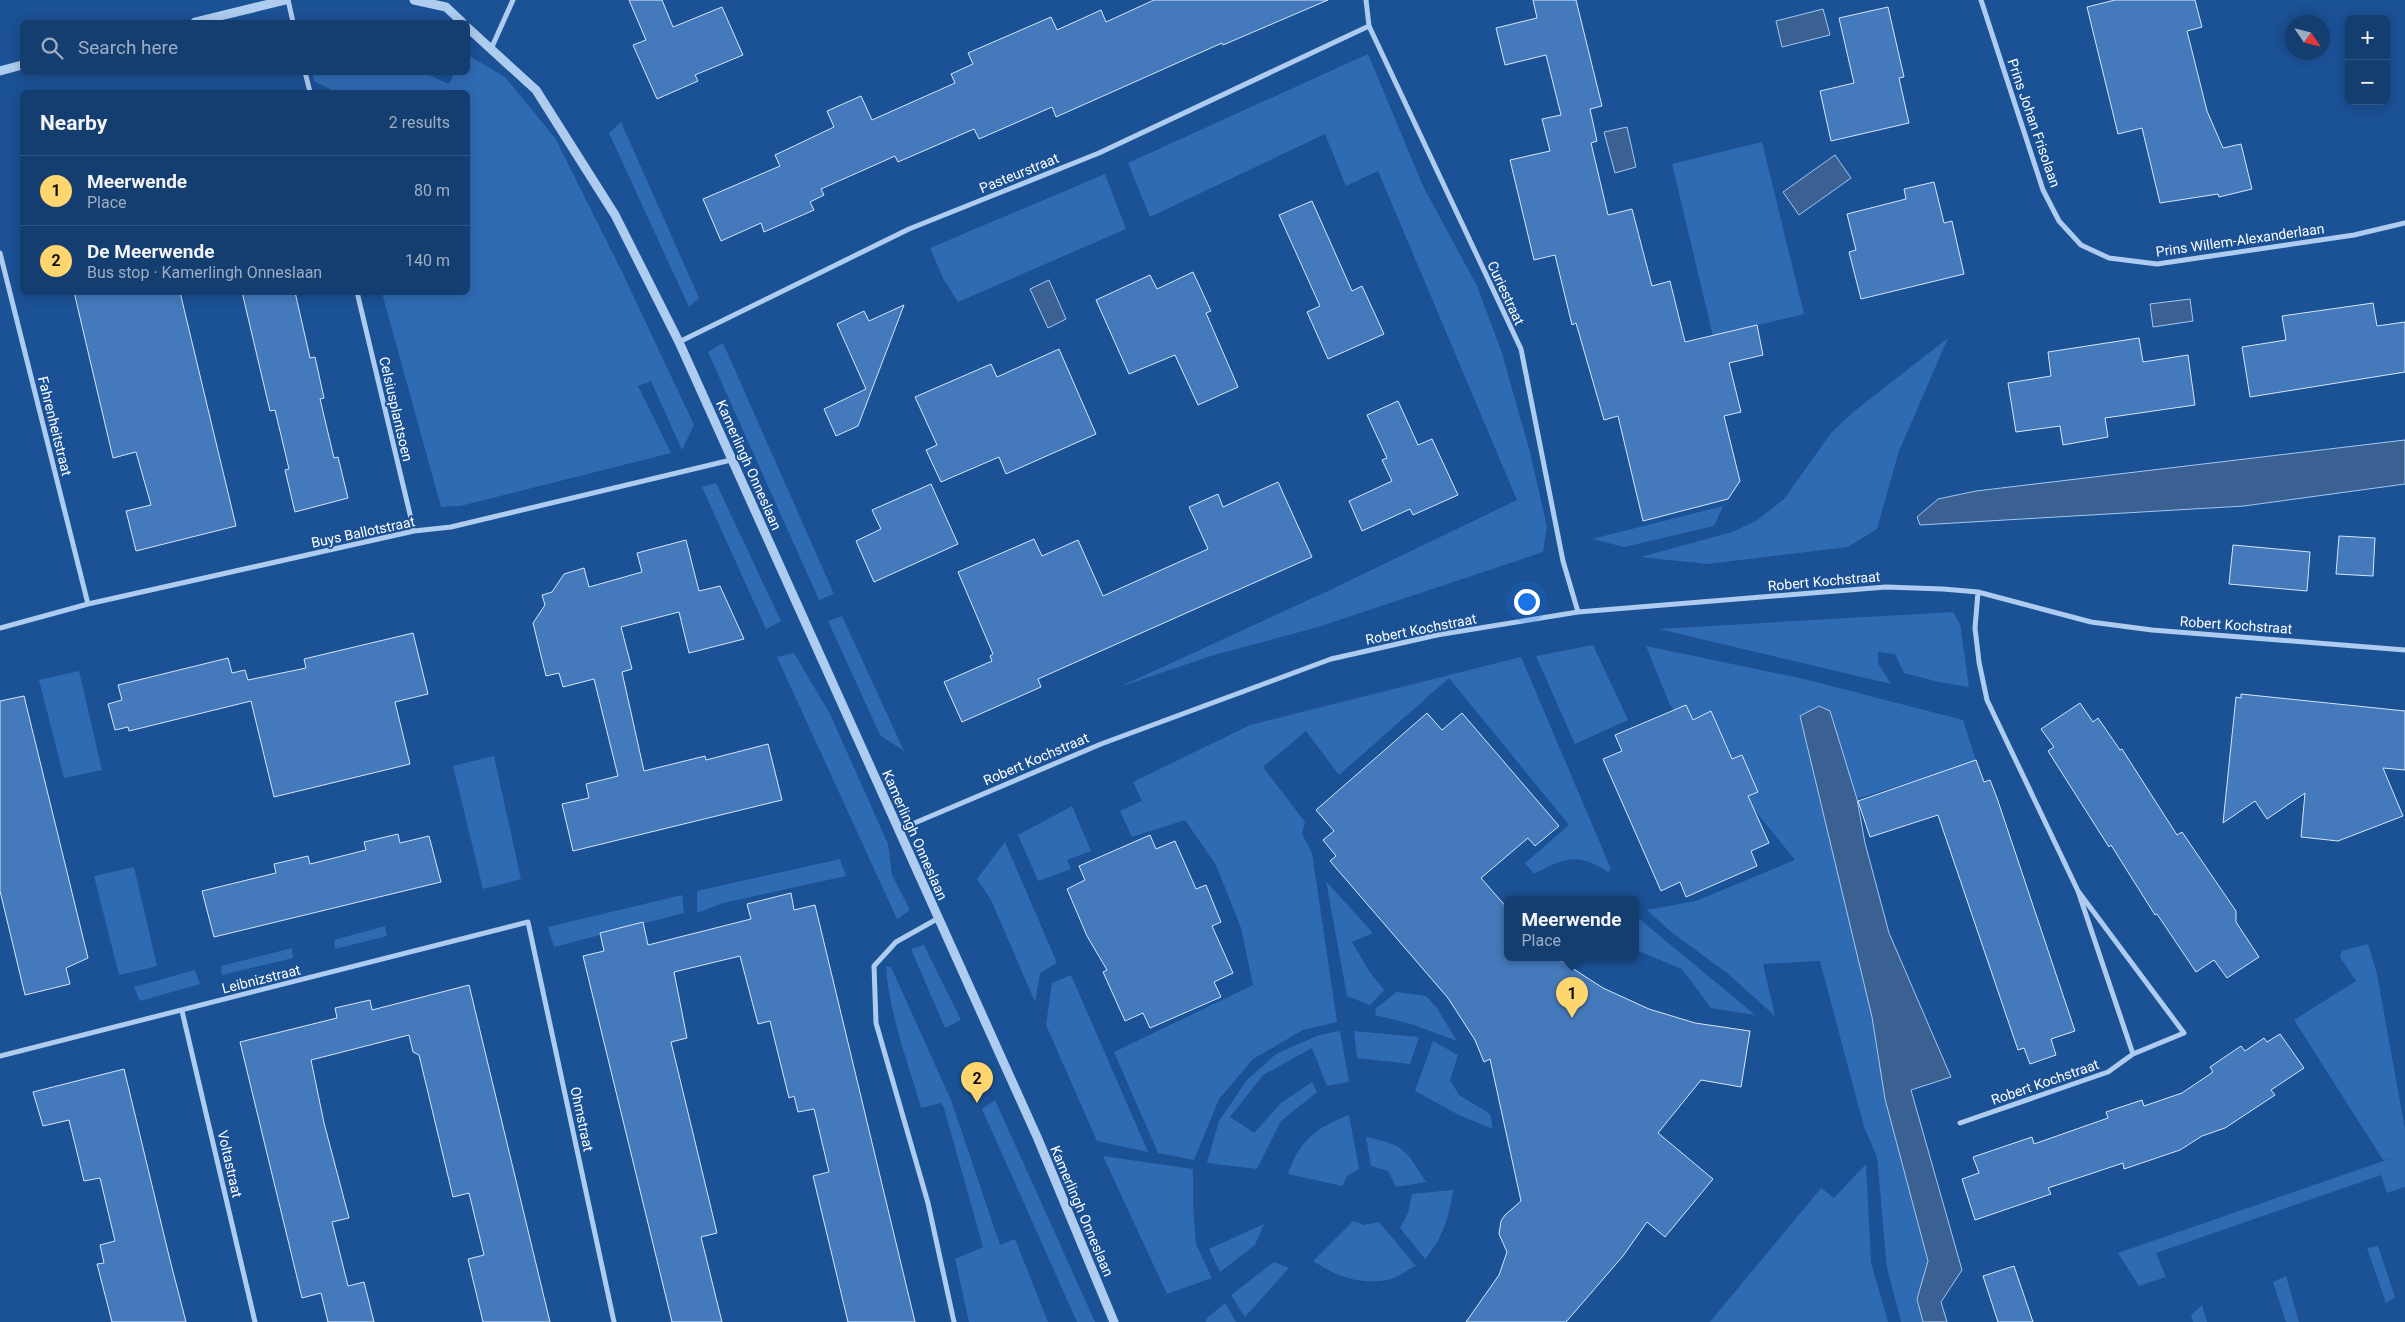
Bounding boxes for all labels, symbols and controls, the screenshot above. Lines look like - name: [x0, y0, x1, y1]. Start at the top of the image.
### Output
- north arrow: [2285, 15, 2330, 60]
- map controls: [2345, 15, 2390, 105]
- button: +: [2345, 15, 2390, 60]
- search box: [20, 20, 470, 75]
- icon: search: [38, 34, 66, 62]
- text: Search here: [78, 36, 178, 59]
- street label: Prins Johan Frisolaan: [2004, 57, 2064, 189]
- button: −: [2345, 60, 2390, 105]
- text: Nearby: [40, 111, 107, 135]
- text: 2 results: [389, 113, 450, 132]
- street label: Pasteurstraat: [977, 150, 1061, 196]
- text: Meerwende: [87, 170, 187, 193]
- text: 1: [51, 181, 61, 200]
- text: 80 m: [414, 181, 450, 200]
- text: Place: [87, 193, 127, 212]
- street label: Prins Willem-Alexanderlaan: [2155, 220, 2325, 260]
- text: De Meerwende: [87, 240, 214, 263]
- text: 2: [51, 251, 61, 270]
- text: 140 m: [405, 251, 450, 270]
- street label: Curiestraat: [1484, 259, 1528, 328]
- text: Bus stop · Kamerlingh Onneslaan: [87, 263, 322, 282]
- street label: Celsiusplantsoen: [376, 355, 416, 463]
- street label: Fahrenheitstraat: [35, 375, 75, 478]
- street label: Kamerlingh Onneslaan: [713, 398, 785, 532]
- street label: Buys Ballotstraat: [310, 513, 417, 551]
- street label: Robert Kochstraat: [1767, 568, 1881, 594]
- your location: [1514, 589, 1540, 615]
- street label: Robert Kochstraat: [1364, 610, 1478, 648]
- street label: Robert Kochstraat: [2179, 613, 2293, 637]
- street label: Robert Kochstraat: [981, 729, 1091, 788]
- street label: Kamerlingh Onneslaan: [879, 768, 951, 902]
- popup: [1504, 896, 1639, 961]
- text: Meerwende: [1521, 908, 1622, 931]
- text: Place: [1521, 931, 1561, 950]
- street label: Leibnizstraat: [220, 961, 302, 996]
- pin: 1: [1556, 977, 1588, 1018]
- street label: Robert Kochstraat: [1989, 1056, 2101, 1108]
- pin: 2: [961, 1062, 993, 1103]
- street label: Ohmstraat: [567, 1085, 597, 1153]
- street label: Voltastraat: [215, 1129, 246, 1199]
- street label: Kamerlingh Onneslaan: [1047, 1143, 1117, 1279]

